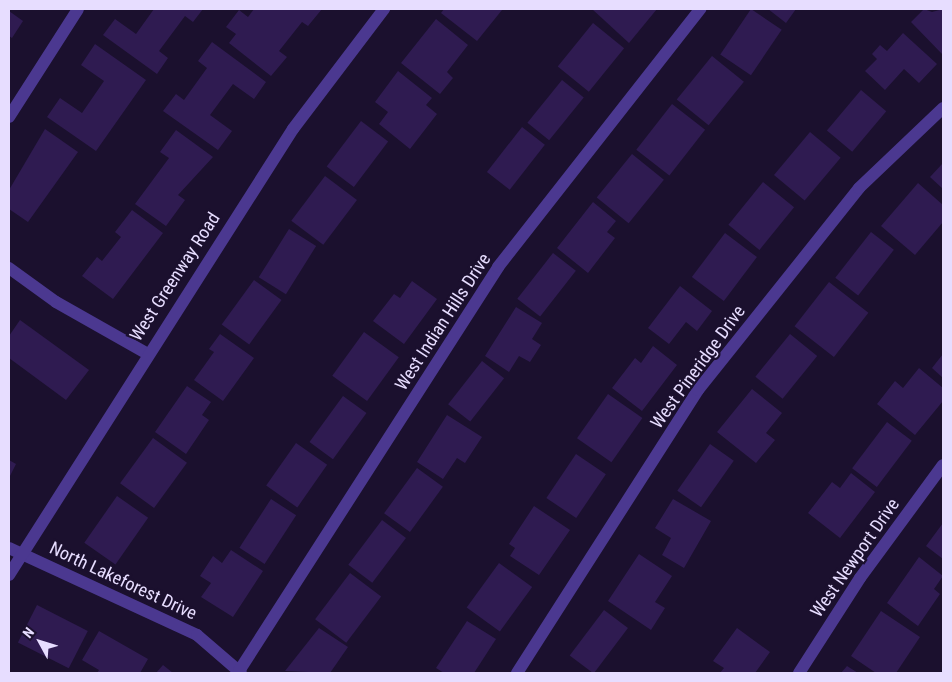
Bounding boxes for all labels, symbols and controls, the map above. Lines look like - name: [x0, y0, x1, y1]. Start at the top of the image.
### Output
- street label: West Greenway Road: [125, 209, 225, 345]
- street label: West Indian Hills Drive: [391, 249, 495, 395]
- street label: West Pineridge Drive: [646, 301, 750, 433]
- street label: West Newport Drive: [806, 494, 904, 622]
- street label: North Lakeforest Drive: [46, 537, 200, 625]
- north arrow: [15, 617, 65, 667]
- text: N: [19, 624, 37, 641]

